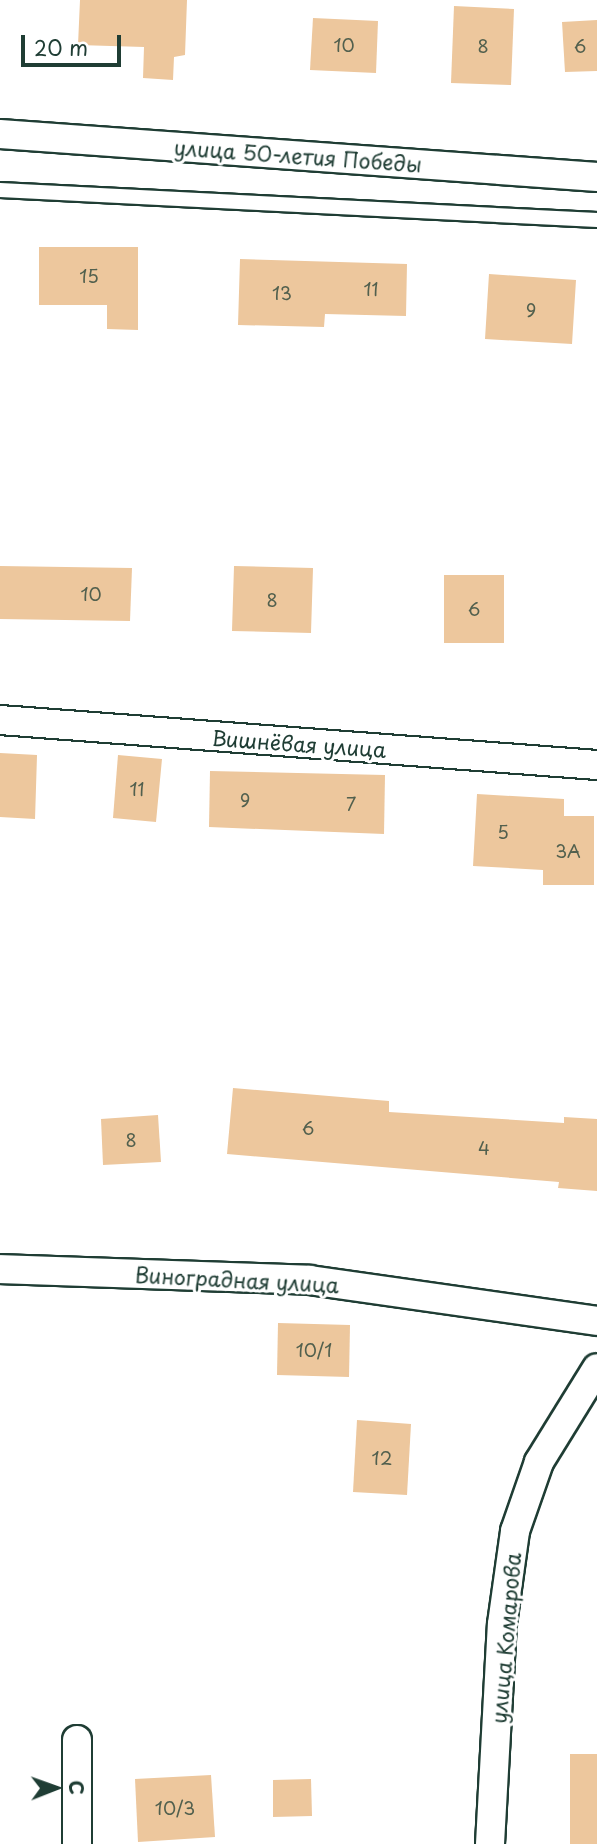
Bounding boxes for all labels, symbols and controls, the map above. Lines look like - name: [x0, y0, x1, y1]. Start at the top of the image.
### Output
- scale bar: [24, 21, 124, 65]
- text: 20 m: [34, 31, 88, 63]
- house number: 10: [333, 34, 355, 56]
- house number: 8: [477, 35, 489, 57]
- house number: 6: [574, 35, 586, 57]
- street label: улица 50-летия Победы: [173, 134, 423, 176]
- house number: 15: [79, 265, 99, 287]
- house number: 11: [363, 278, 379, 300]
- house number: 13: [272, 282, 292, 304]
- house number: 9: [526, 299, 536, 321]
- house number: 10: [80, 583, 102, 605]
- house number: 8: [266, 589, 278, 611]
- house number: 6: [468, 598, 480, 620]
- street label: Вишнёвая улица: [210, 724, 388, 762]
- house number: 11: [129, 778, 145, 800]
- house number: 9: [240, 789, 250, 811]
- house number: 7: [346, 793, 356, 815]
- house number: 5: [497, 821, 509, 843]
- house number: 3А: [555, 840, 581, 862]
- house number: 6: [302, 1117, 314, 1139]
- house number: 8: [125, 1129, 137, 1151]
- house number: 4: [478, 1137, 490, 1159]
- street label: Виноградная улица: [134, 1261, 340, 1297]
- house number: 10/1: [296, 1339, 332, 1361]
- house number: 12: [372, 1447, 392, 1469]
- street label: улица Комарова: [485, 1551, 525, 1725]
- north arrow: [21, 1753, 91, 1823]
- text: С: [63, 1780, 91, 1795]
- house number: 10/3: [155, 1797, 195, 1819]

